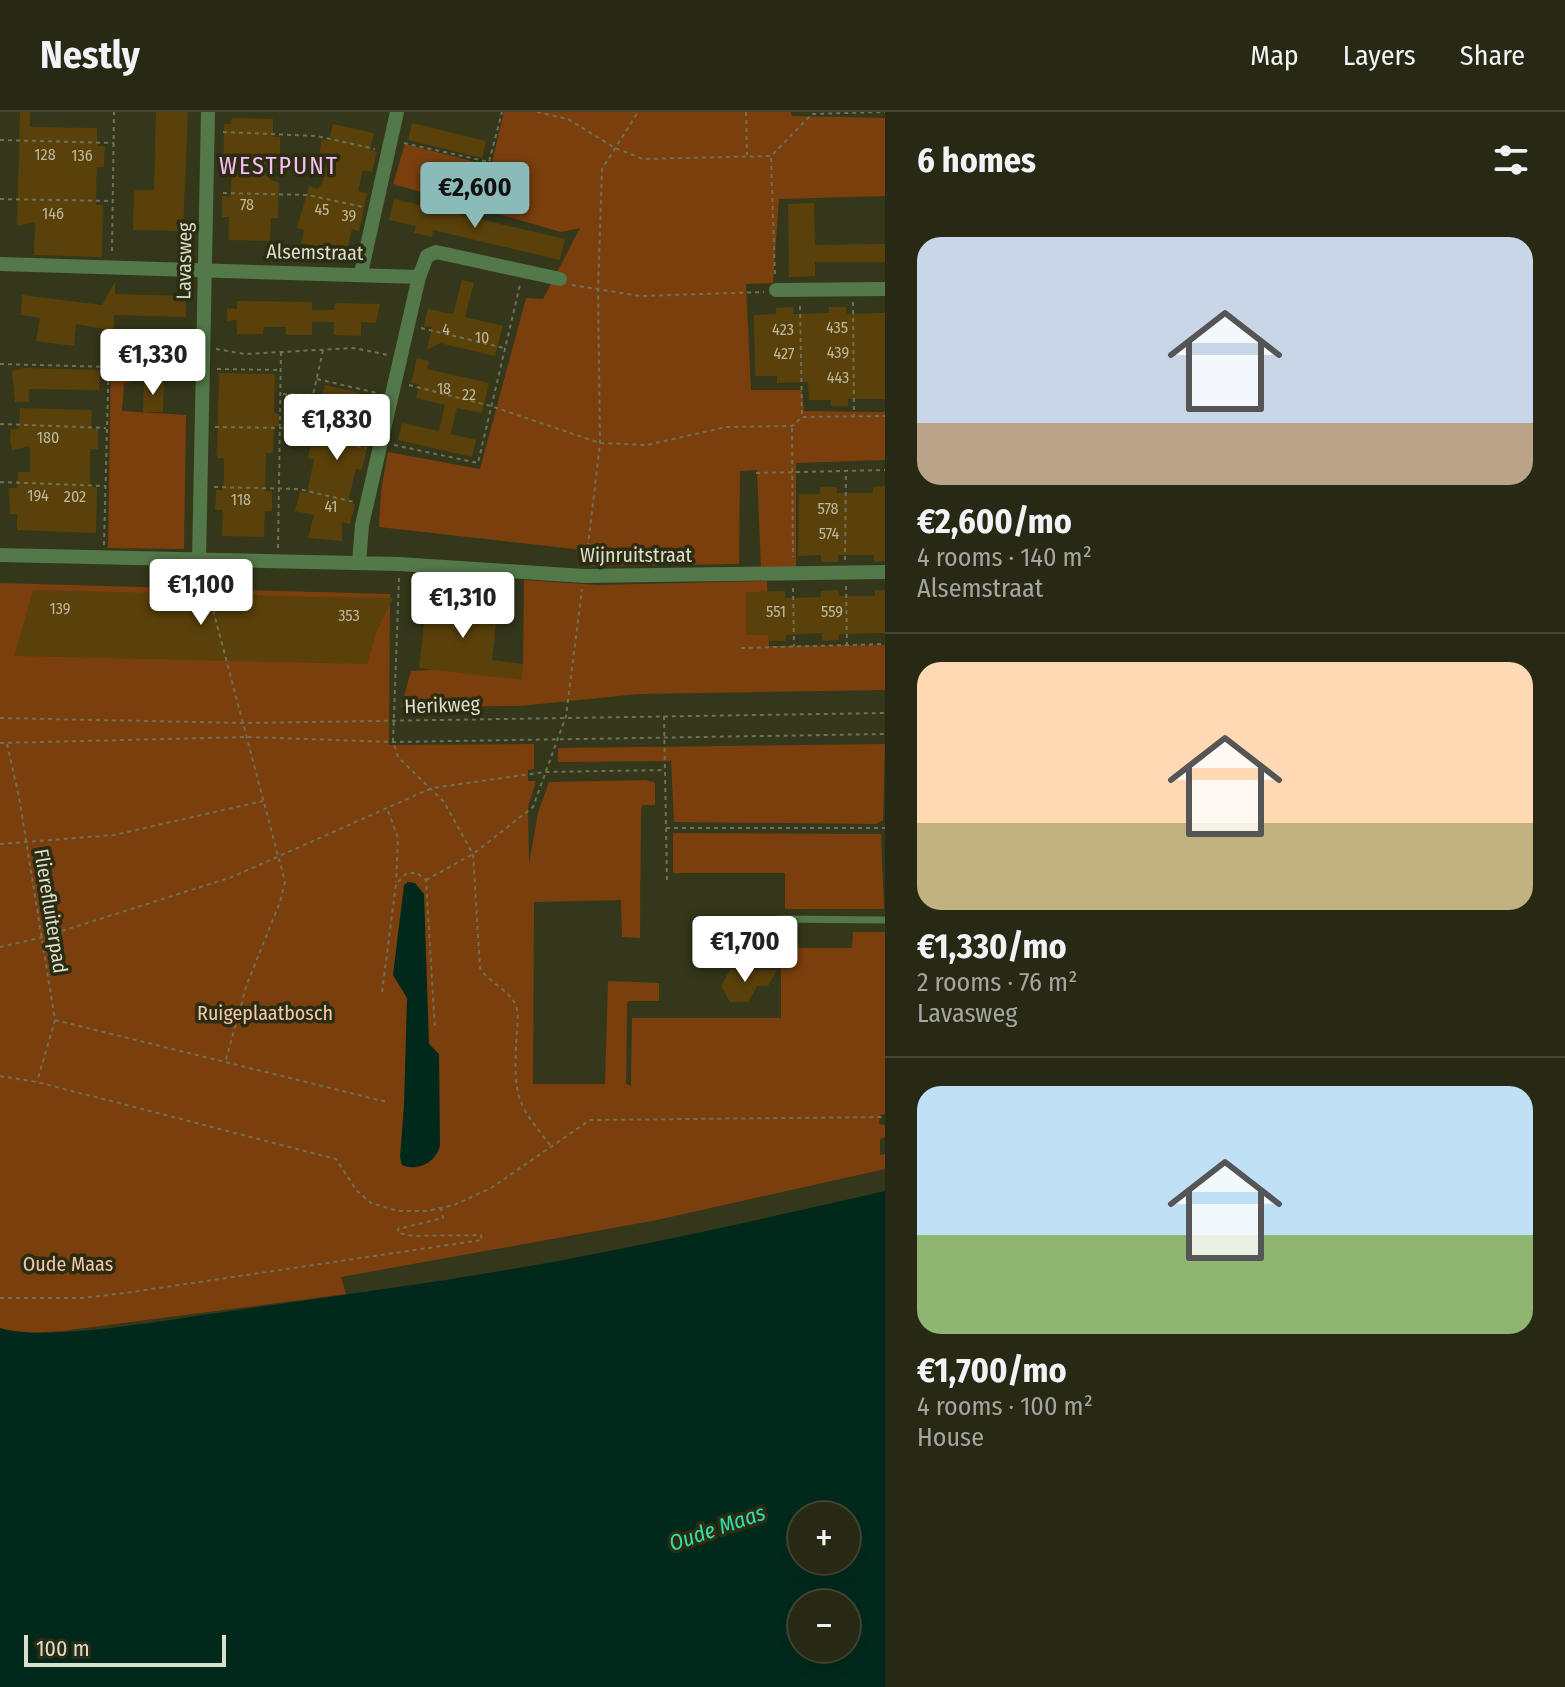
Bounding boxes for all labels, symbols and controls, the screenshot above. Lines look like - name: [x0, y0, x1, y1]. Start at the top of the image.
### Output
- text: Nestly: [40, 32, 140, 78]
- text: Map: [1250, 39, 1299, 72]
- text: Layers: [1343, 39, 1416, 72]
- text: Share: [1460, 39, 1525, 72]
- icon: filters: [1489, 138, 1533, 182]
- text: 6 homes: [917, 140, 1036, 181]
- house number: 128: [34, 145, 56, 164]
- house number: 136: [71, 146, 93, 165]
- district label: WESTPUNT: [219, 152, 339, 180]
- pin: €2,600: [410, 162, 540, 230]
- text: €2,600: [438, 172, 512, 203]
- house number: 78: [240, 195, 254, 214]
- house number: 45: [315, 200, 329, 219]
- house number: 146: [42, 204, 64, 223]
- house number: 39: [342, 206, 357, 225]
- street label: Lavasweg: [171, 222, 197, 300]
- street label: Alsemstraat: [266, 239, 364, 265]
- icon: home: [1153, 289, 1297, 433]
- house number: 435: [826, 318, 848, 337]
- house number: 4: [442, 320, 450, 339]
- house number: 423: [772, 320, 794, 339]
- house number: 10: [475, 328, 489, 347]
- pin: €1,330: [88, 329, 218, 397]
- text: €1,330: [118, 339, 188, 370]
- house number: 439: [827, 343, 849, 362]
- house number: 427: [774, 344, 795, 363]
- house number: 443: [827, 368, 849, 387]
- house number: 18: [437, 379, 451, 398]
- house number: 22: [462, 385, 476, 404]
- pin: €1,830: [272, 394, 402, 462]
- text: €1,830: [302, 404, 372, 435]
- house number: 180: [37, 428, 59, 447]
- house number: 194: [27, 486, 49, 505]
- house number: 202: [64, 487, 86, 506]
- house number: 118: [231, 490, 251, 509]
- house number: 41: [324, 497, 338, 516]
- house number: 578: [817, 499, 839, 518]
- text: €2,600/mo: [917, 501, 1072, 542]
- house number: 574: [819, 524, 840, 543]
- text: 4 rooms · 140 m²: [917, 542, 1092, 573]
- street label: Wijnruitstraat: [580, 543, 693, 567]
- pin: €1,100: [136, 559, 266, 627]
- text: €1,100: [168, 569, 234, 600]
- pin: €1,310: [398, 572, 528, 640]
- text: Alsemstraat: [917, 573, 1043, 604]
- text: €1,310: [429, 582, 497, 613]
- house number: 139: [49, 599, 71, 618]
- house number: 551: [766, 602, 786, 621]
- house number: 559: [821, 602, 843, 621]
- house number: 353: [338, 606, 360, 625]
- street label: Herikweg: [404, 692, 481, 718]
- icon: home: [1153, 714, 1297, 858]
- street label: Flierefluiterpad: [29, 847, 73, 975]
- pin: €1,700: [680, 916, 810, 984]
- text: €1,700: [710, 926, 780, 957]
- text: €1,330/mo: [917, 926, 1067, 967]
- text: 2 rooms · 76 m²: [917, 967, 1077, 998]
- text: Lavasweg: [917, 998, 1017, 1029]
- park label: Ruigeplaatbosch: [197, 1001, 333, 1025]
- icon: home: [1153, 1138, 1297, 1282]
- park label: Oude Maas: [23, 1252, 113, 1276]
- text: €1,700/mo: [917, 1350, 1067, 1391]
- text: 4 rooms · 100 m²: [917, 1391, 1093, 1422]
- text: House: [917, 1422, 984, 1453]
- water label: Oude Maas: [665, 1499, 769, 1557]
- map controls: [788, 1502, 860, 1662]
- button: +: [788, 1502, 860, 1574]
- button: −: [788, 1590, 860, 1662]
- scale bar: [24, 1631, 226, 1667]
- text: 100 m: [36, 1635, 90, 1662]

